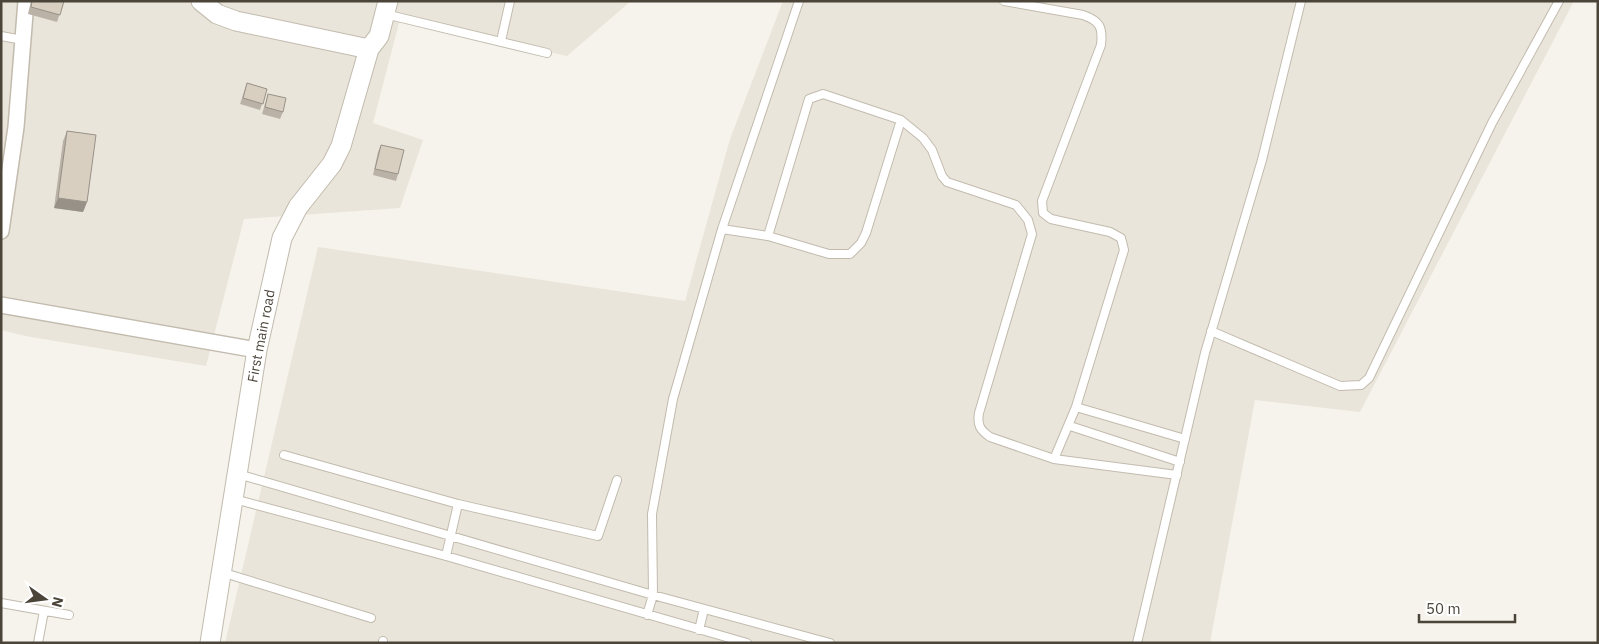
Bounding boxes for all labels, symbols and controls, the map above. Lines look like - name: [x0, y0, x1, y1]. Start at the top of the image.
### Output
- street label: First main road: [243, 288, 279, 384]
- north arrow: [20, 574, 70, 624]
- scale bar: [1419, 592, 1515, 624]
- text: N: [48, 595, 68, 609]
- text: 50 m: [1426, 599, 1461, 618]

